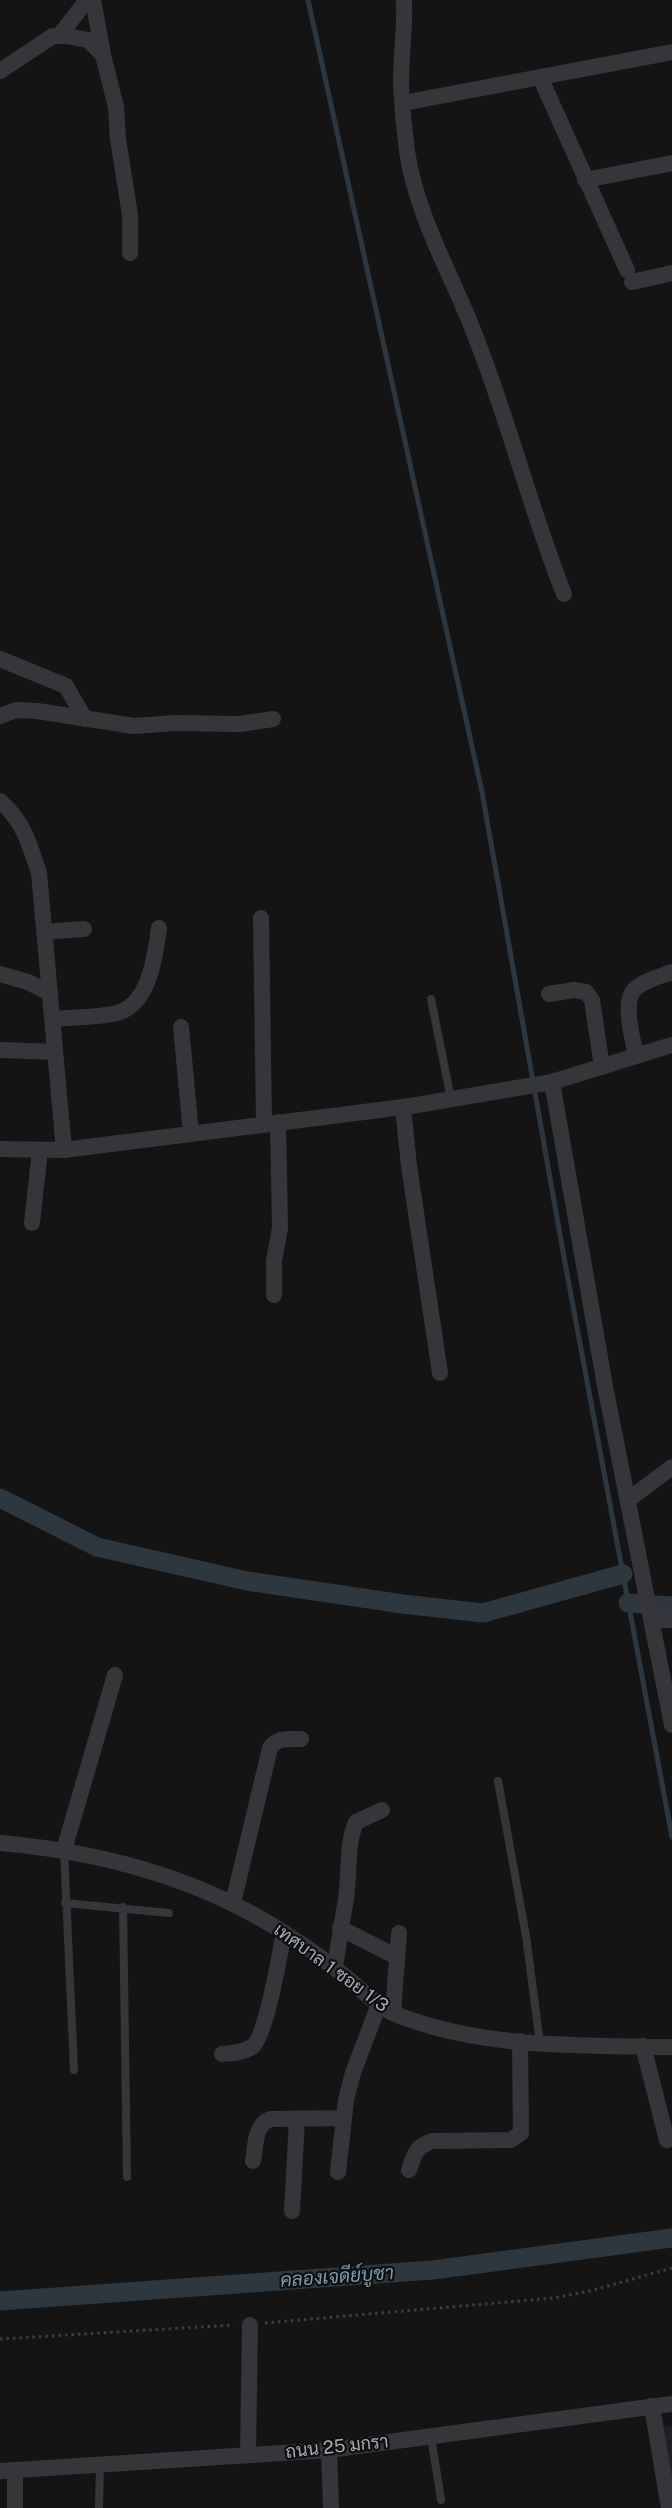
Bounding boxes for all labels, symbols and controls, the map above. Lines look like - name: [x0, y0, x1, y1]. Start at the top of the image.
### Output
- street label: เทศบาล 1 ซอย 1/3: [269, 1919, 393, 2017]
- water label: คลองเจดีย์บูชา: [279, 2262, 395, 2292]
- street label: ถนน 25 มกรา: [285, 2431, 389, 2463]

